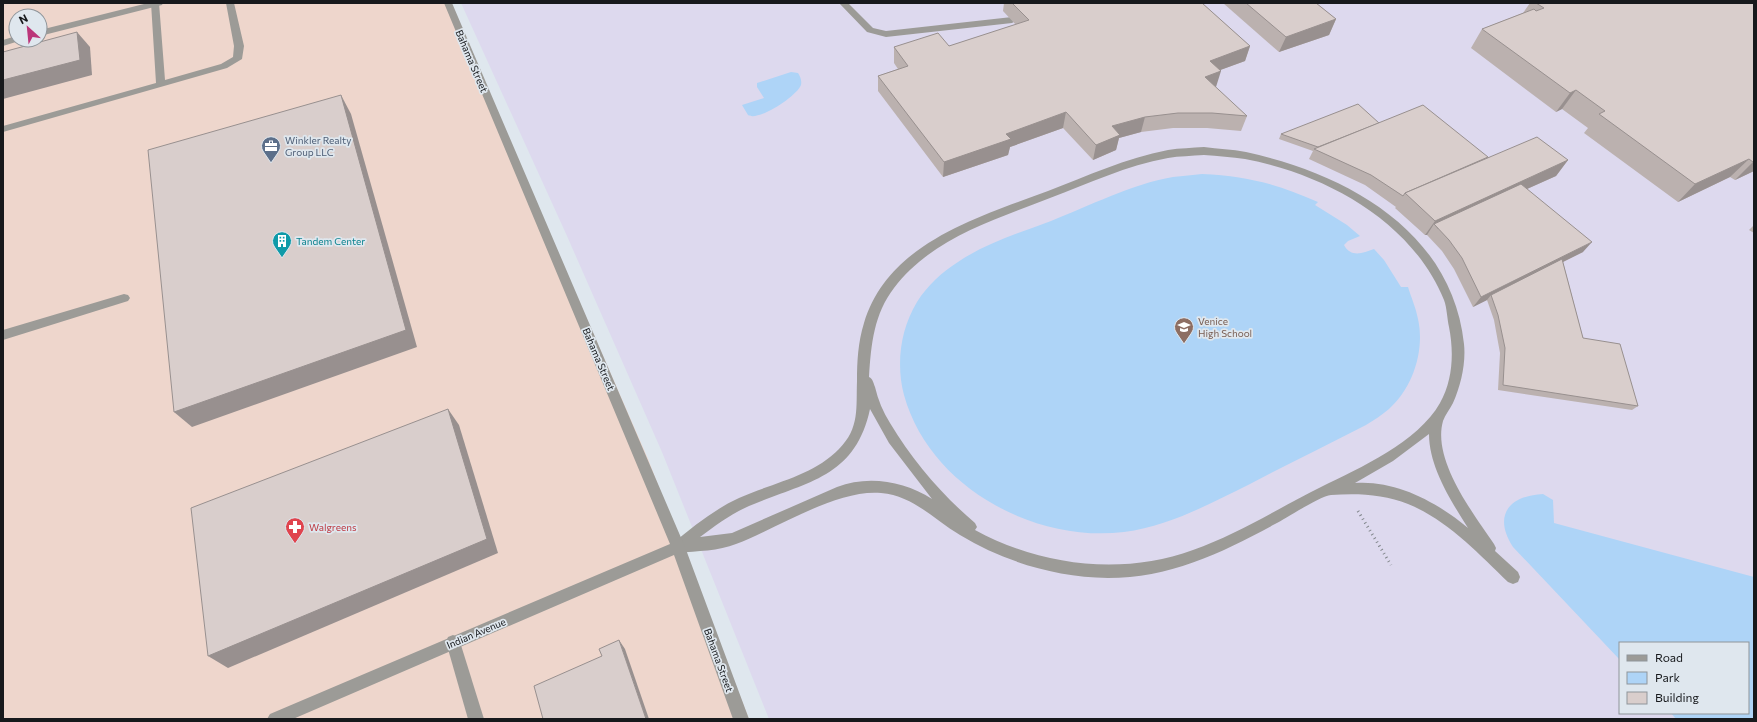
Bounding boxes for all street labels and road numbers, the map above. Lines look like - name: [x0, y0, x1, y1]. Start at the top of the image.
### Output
- street label: Bahama Street: [453, 28, 491, 94]
- street label: Bahama Street: [580, 326, 618, 392]
- street label: Indian Avenue: [445, 615, 507, 651]
- street label: Bahama Street: [702, 627, 736, 693]

